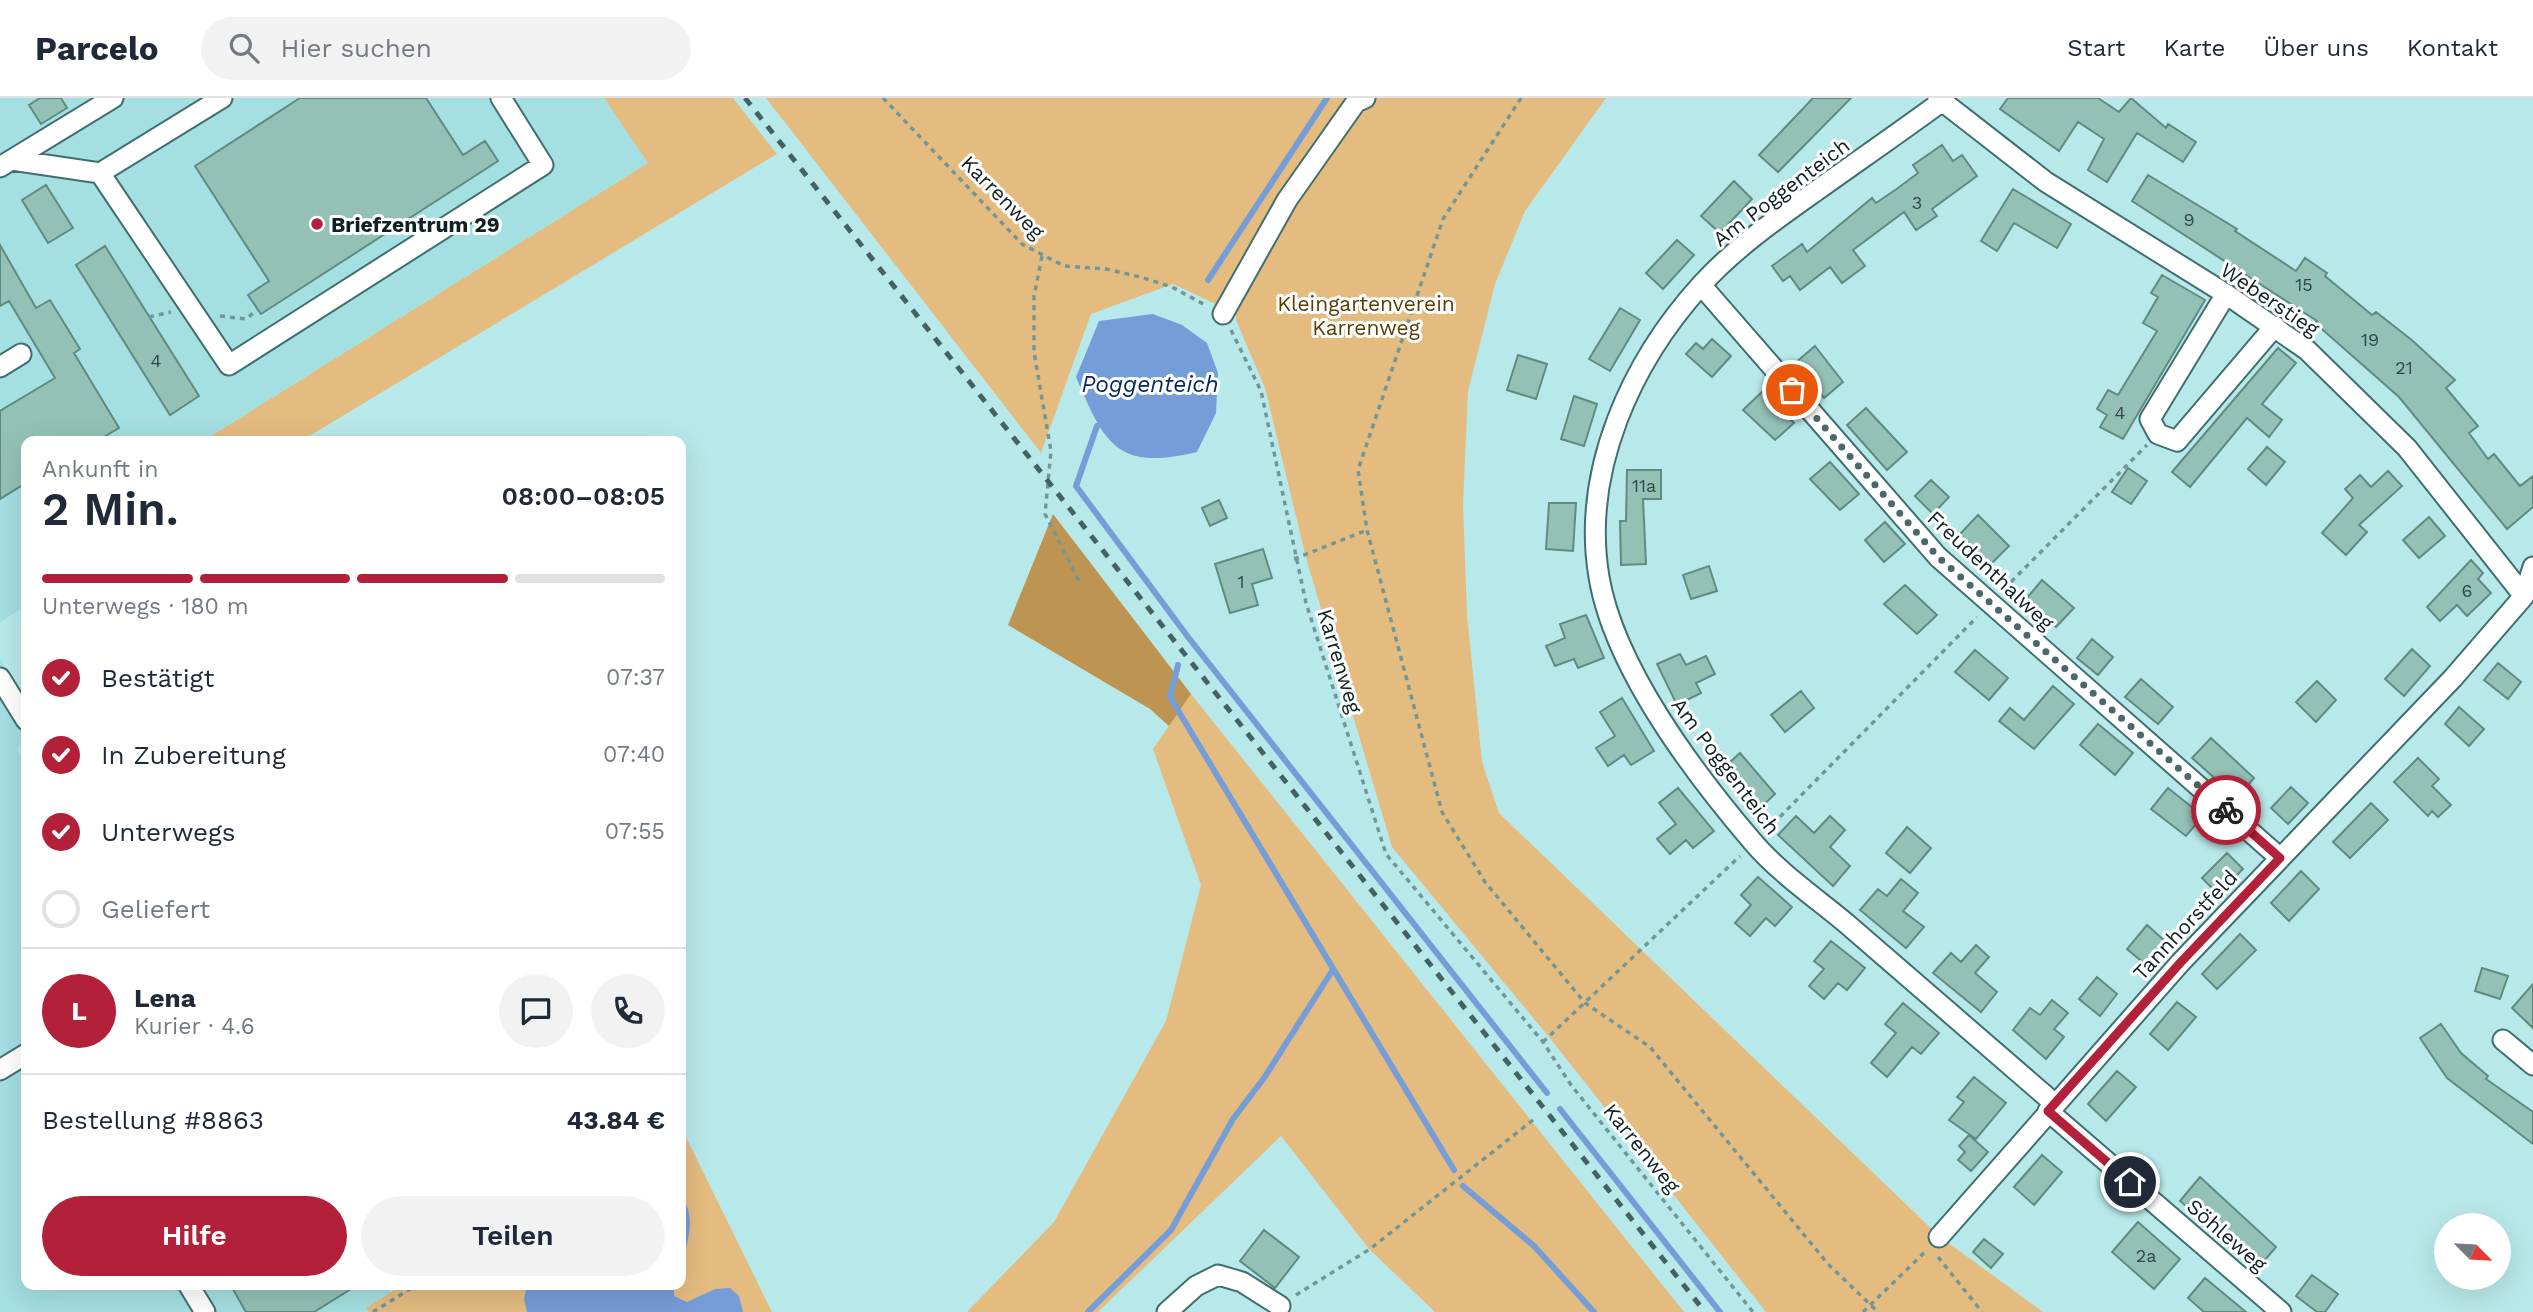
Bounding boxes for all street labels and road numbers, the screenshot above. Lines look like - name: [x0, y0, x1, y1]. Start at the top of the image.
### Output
- street label: Am Poggenteich: [1708, 132, 1854, 252]
- street label: Karrenweg: [956, 150, 1050, 244]
- street label: Weberstieg: [2216, 257, 2325, 342]
- street label: Freudenthalweg: [1923, 505, 2060, 636]
- street label: Karrenweg: [1312, 606, 1368, 717]
- street label: Am Poggenteich: [1666, 693, 1786, 839]
- street label: Tannhorstfeld: [2128, 865, 2242, 985]
- street label: Karrenweg: [1598, 1098, 1686, 1198]
- street label: Söhleweg: [2182, 1193, 2273, 1277]

